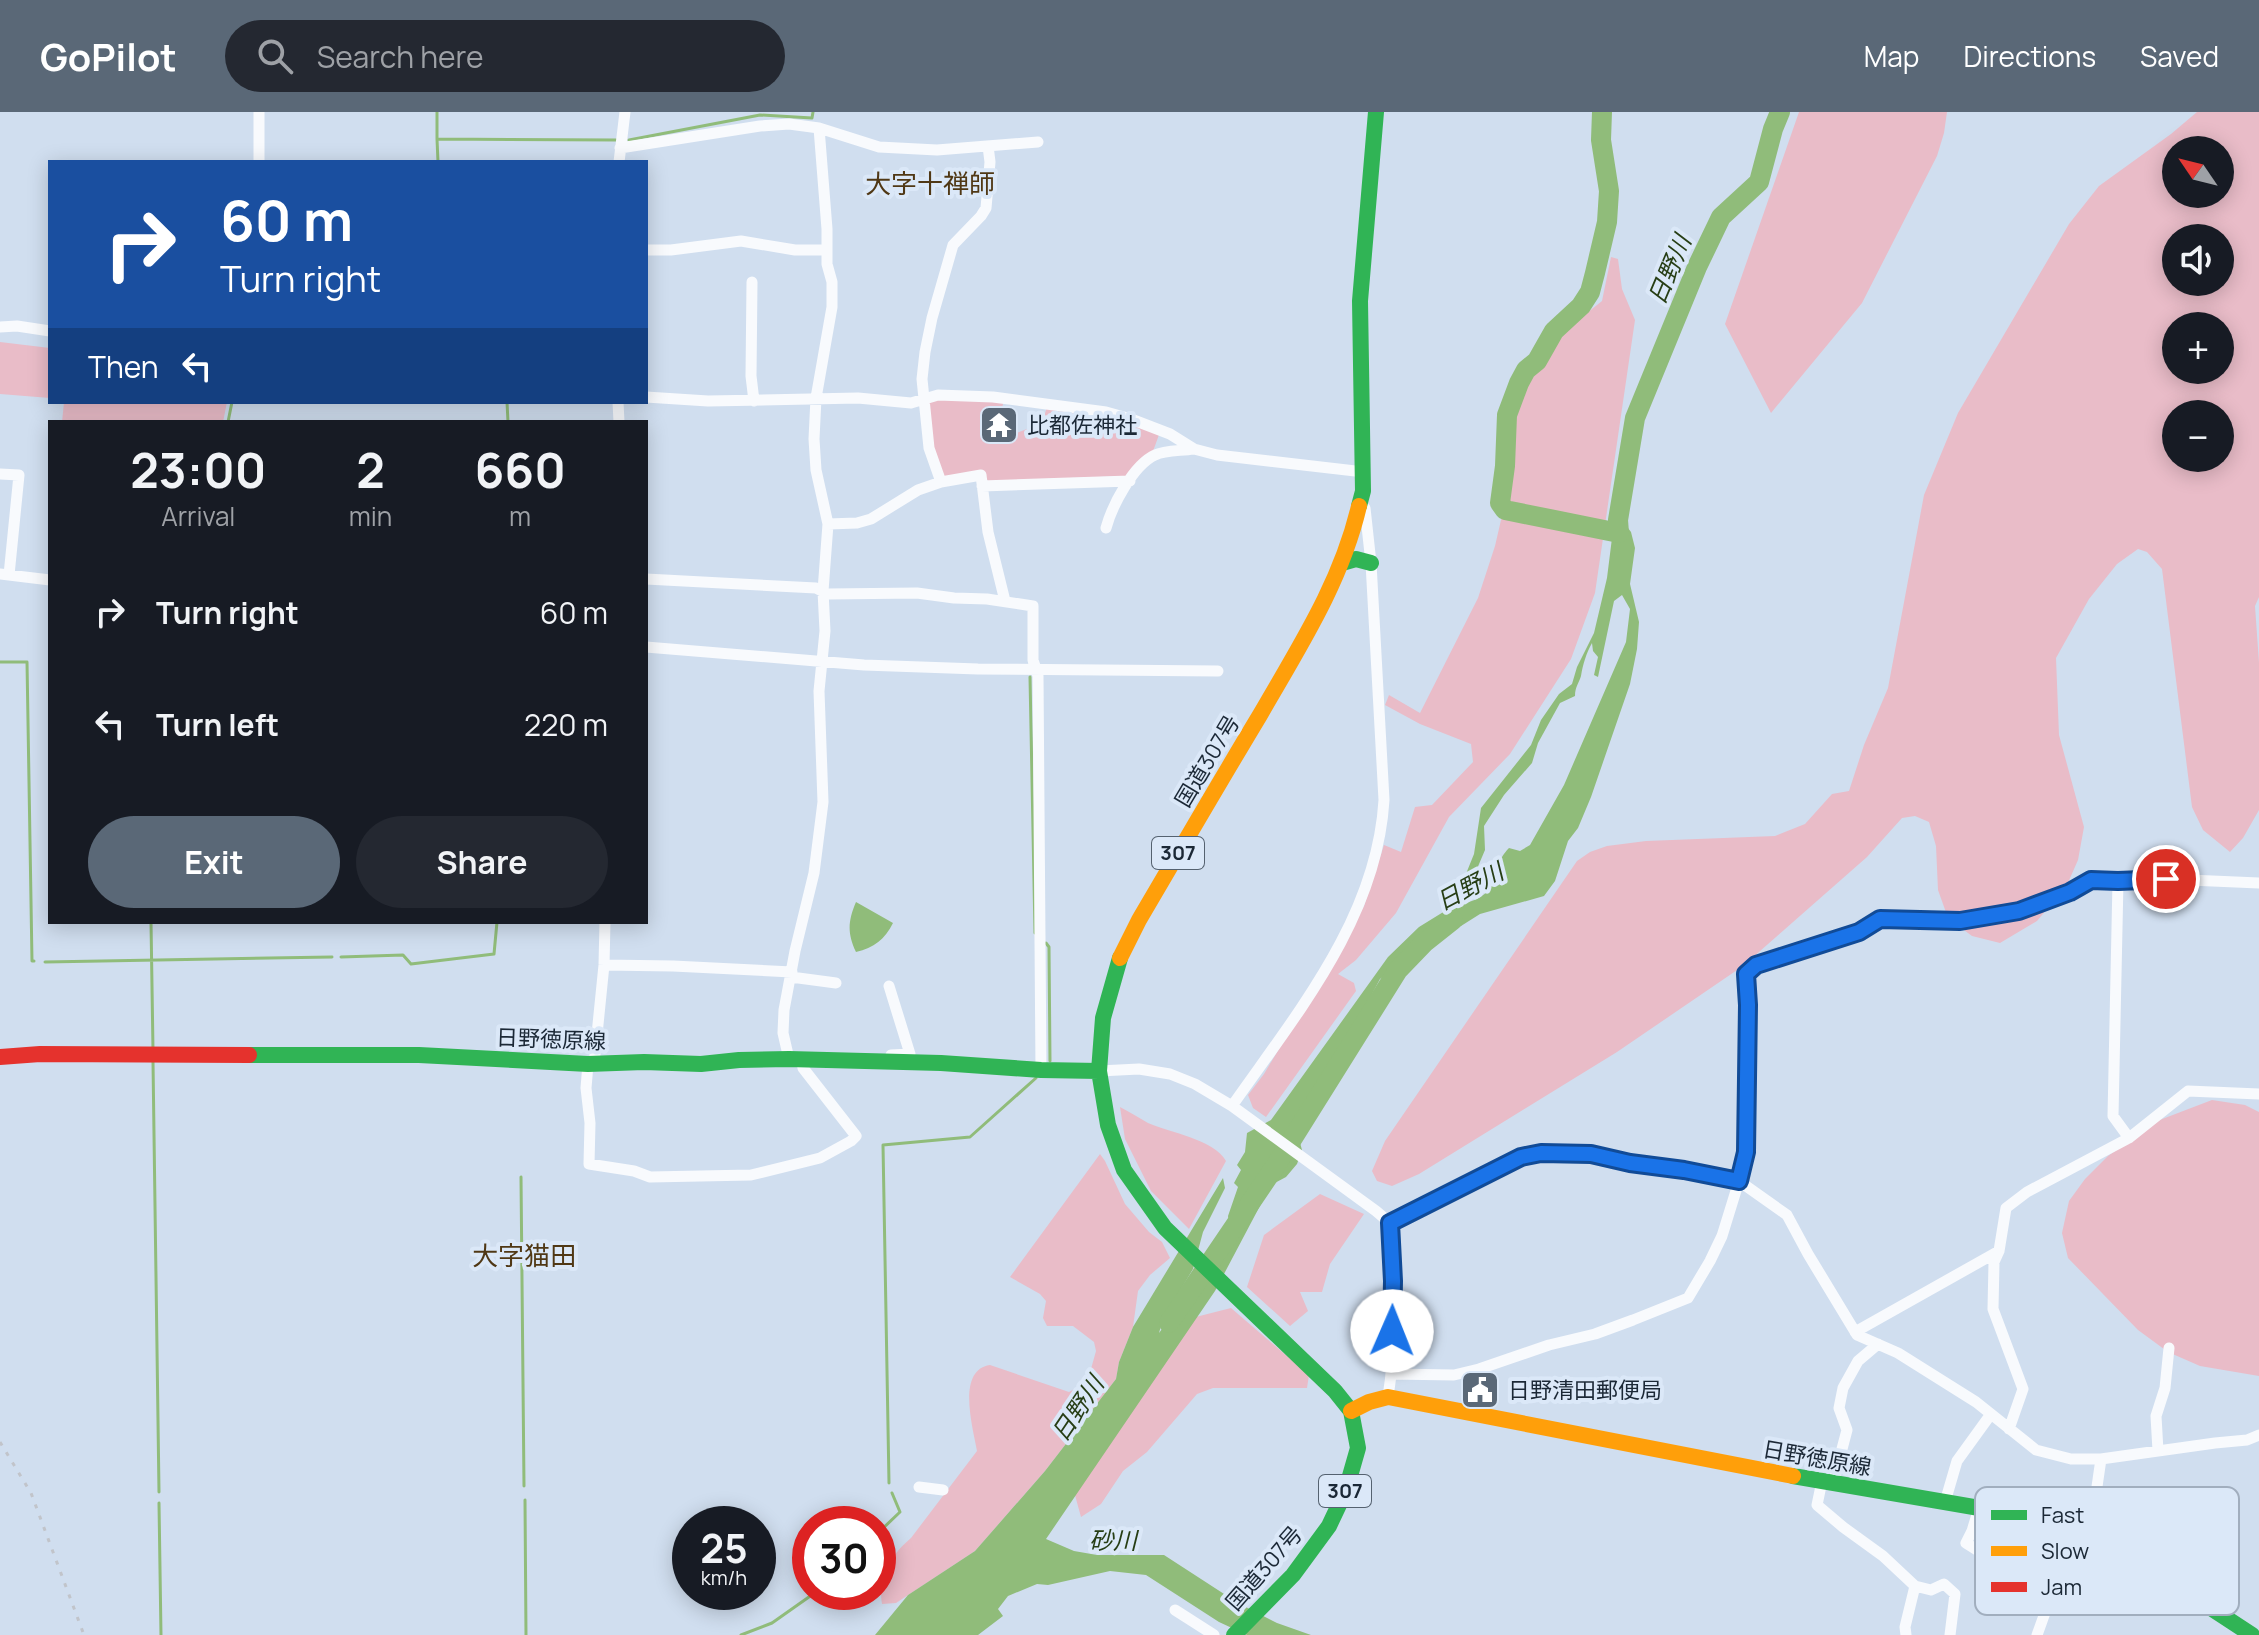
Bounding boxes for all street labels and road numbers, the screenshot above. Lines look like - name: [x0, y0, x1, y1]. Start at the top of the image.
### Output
- street label: 国道307号: [1168, 709, 1246, 813]
- road number: 307: [1152, 837, 1204, 869]
- street label: 日野徳原線: [496, 1022, 606, 1056]
- street label: 日野徳原線: [1760, 1434, 1874, 1482]
- road number: 307: [1319, 1475, 1371, 1507]
- street label: 国道307号: [1219, 1519, 1309, 1617]

